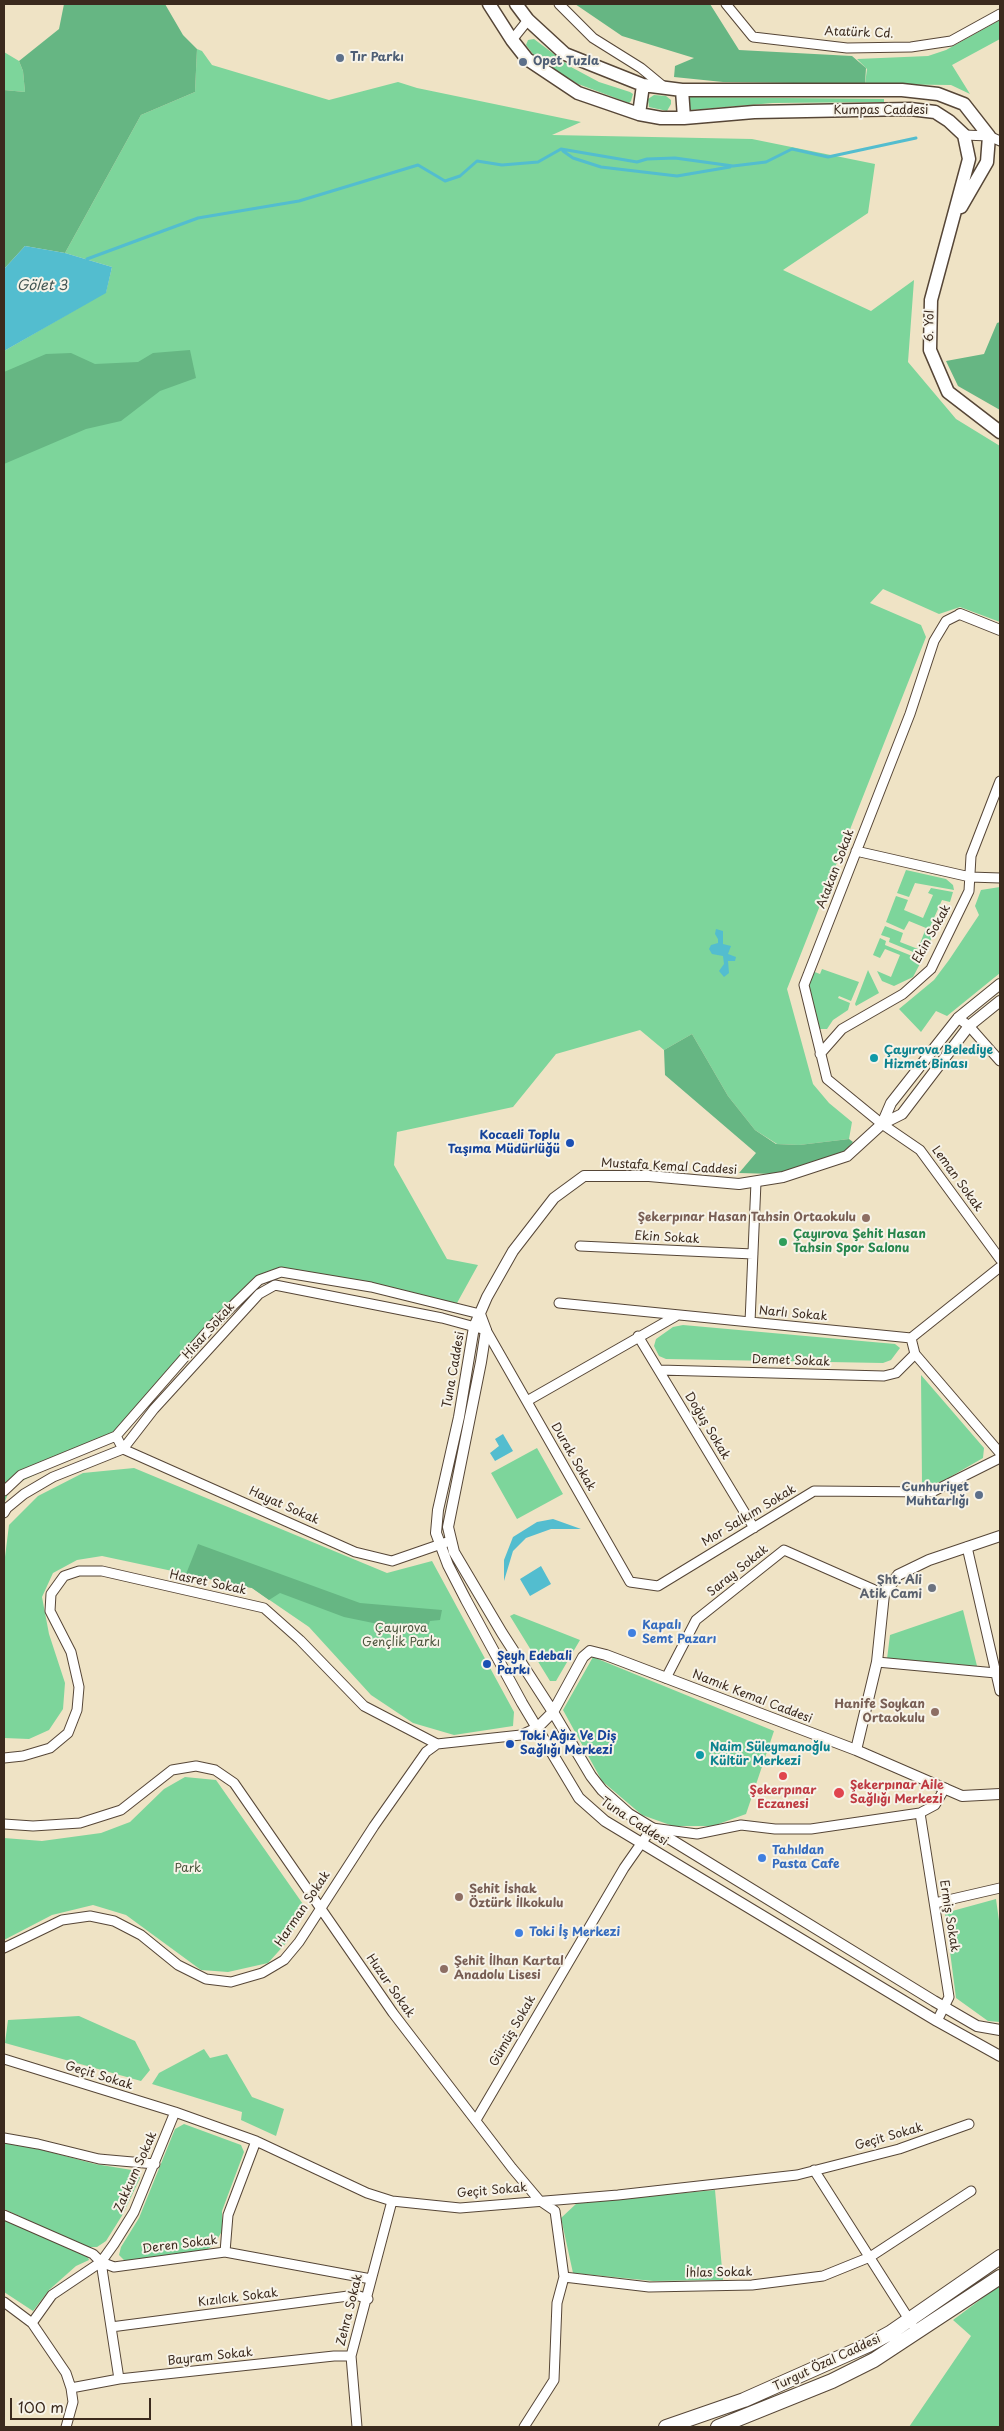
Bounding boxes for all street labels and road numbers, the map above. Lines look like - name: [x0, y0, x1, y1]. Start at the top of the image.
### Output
- street label: Atatürk Cd.: [824, 25, 894, 41]
- street label: Kumpas Caddesi: [834, 104, 928, 118]
- street label: 6. Yol: [923, 310, 937, 342]
- street label: Atakan Sokak: [814, 827, 858, 911]
- street label: Ekin Sokak: [910, 902, 954, 966]
- street label: Leman Sokak: [928, 1143, 986, 1215]
- street label: Mustafa Kemal Caddesi: [601, 1156, 737, 1178]
- street label: Ekin Sokak: [634, 1229, 700, 1247]
- street label: Hisar Sokak: [180, 1300, 238, 1362]
- street label: Narlı Sokak: [758, 1304, 828, 1324]
- street label: Tuna Caddesi: [440, 1330, 468, 1410]
- street label: Demet Sokak: [752, 1352, 830, 1370]
- street label: Doğuş Sokak: [681, 1390, 733, 1462]
- street label: Durak Sokak: [548, 1420, 598, 1494]
- street label: Mor Salkım Sokak: [699, 1482, 799, 1550]
- street label: Hayat Sokak: [247, 1484, 321, 1528]
- street label: Saray Sokak: [705, 1542, 771, 1600]
- street label: Hasret Sokak: [168, 1568, 248, 1598]
- street label: Namık Kemal Caddesi: [690, 1667, 814, 1727]
- street label: Tuna Caddesi: [597, 1795, 671, 1849]
- street label: Harman Sokak: [272, 1868, 334, 1950]
- street label: Ermiş Sokak: [936, 1879, 962, 1953]
- street label: Huzur Sokak: [363, 1951, 417, 2021]
- street label: Gümüş Sokak: [487, 1993, 539, 2069]
- street label: Geçit Sokak: [63, 2059, 135, 2093]
- street label: Geçit Sokak: [853, 2120, 925, 2154]
- street label: Zakkum Sokak: [112, 2129, 160, 2215]
- street label: Geçit Sokak: [456, 2181, 528, 2201]
- street label: Deren Sokak: [142, 2233, 218, 2257]
- street label: İhlas Sokak: [686, 2265, 752, 2281]
- street label: Zehra Sokak: [334, 2273, 366, 2347]
- street label: Kızılcık Sokak: [197, 2286, 279, 2310]
- street label: Turgut Özal Caddesi: [771, 2332, 883, 2394]
- street label: Bayram Sokak: [167, 2345, 253, 2369]

